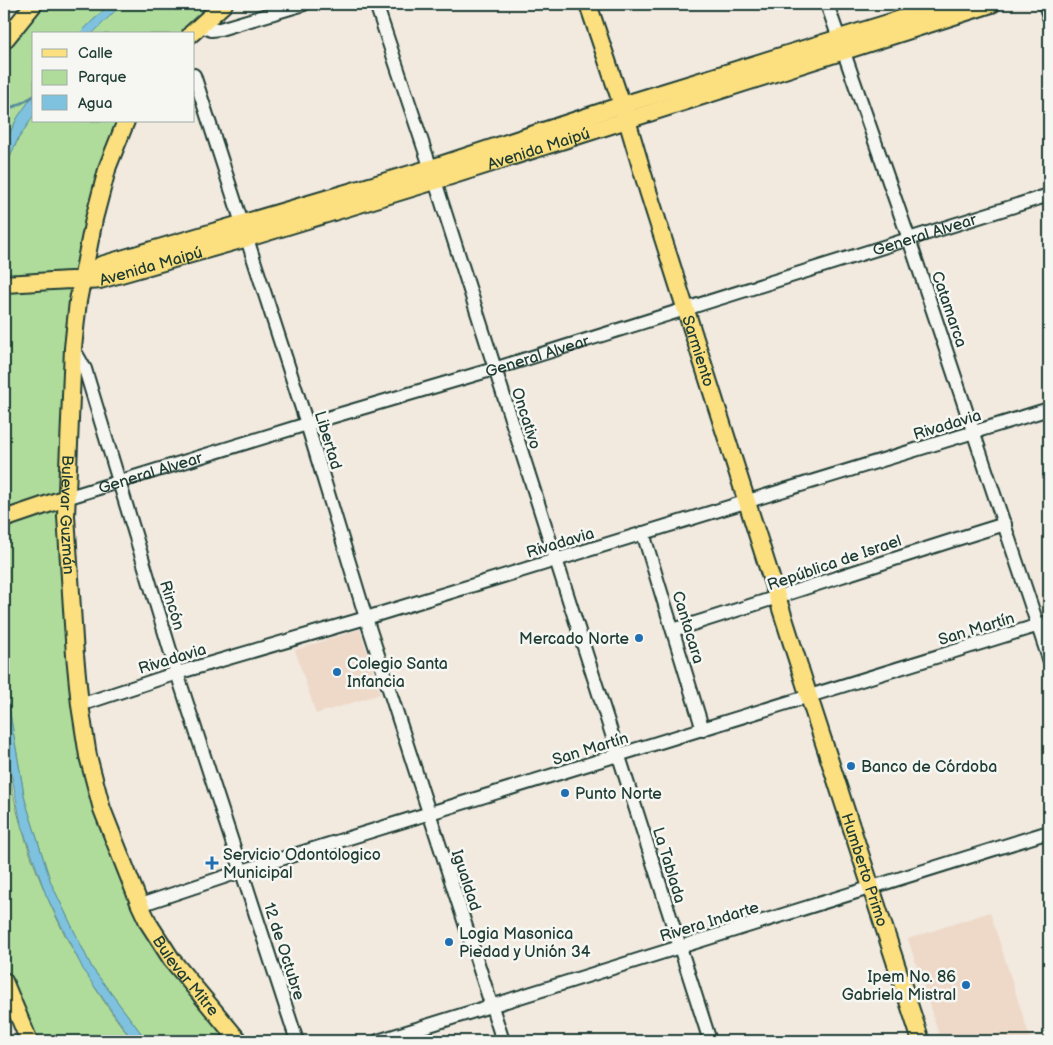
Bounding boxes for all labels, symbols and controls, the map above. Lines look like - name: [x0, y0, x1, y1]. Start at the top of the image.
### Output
- legend: [32, 32, 195, 122]
- text: Calle: [78, 44, 113, 63]
- text: Parque: [78, 68, 127, 87]
- text: Agua: [78, 94, 112, 113]
- street label: Avenida Maipú: [485, 124, 592, 175]
- street label: General Alvear: [871, 210, 979, 261]
- street label: Avenida Maipú: [97, 243, 205, 291]
- street label: Catamarca: [927, 269, 970, 350]
- street label: Sarmiento: [677, 313, 718, 389]
- street label: General Alvear: [483, 332, 592, 382]
- street label: Oncativo: [507, 385, 544, 452]
- street label: Rivadavia: [911, 406, 984, 445]
- street label: Libertad: [310, 409, 345, 472]
- street label: General Alvear: [96, 449, 205, 498]
- street label: Bulevar Guzmán: [55, 455, 78, 575]
- street label: Rivadavia: [524, 524, 597, 563]
- street label: República de Israel: [765, 532, 904, 595]
- street label: Rincón: [155, 578, 188, 633]
- street label: Cantacara: [668, 589, 708, 666]
- street label: San Martín: [936, 609, 1017, 650]
- place label: Mercado Norte: [519, 630, 630, 649]
- marker: Mercado Norte: [633, 632, 645, 644]
- street label: Rivadavia: [136, 640, 209, 679]
- place label: Colegio Santa Infancia: [347, 655, 448, 692]
- marker: Colegio Santa Infancia: [331, 666, 343, 678]
- street label: San Martín: [550, 729, 631, 770]
- place label: Banco de Córdoba: [861, 758, 997, 777]
- marker: Banco de Córdoba: [845, 760, 857, 772]
- place label: Punto Norte: [575, 785, 662, 804]
- marker: Punto Norte: [559, 787, 571, 799]
- street label: Humberto Primo: [836, 811, 891, 929]
- street label: La Tablada: [648, 825, 689, 906]
- place label: Servicio Odontologico Municipal: [223, 846, 381, 883]
- street label: Igualdad: [447, 848, 484, 913]
- marker: Servicio Odontologico Municipal: [205, 856, 219, 870]
- street label: Rivera Indarte: [658, 898, 762, 946]
- street label: 12 de Octubre: [259, 900, 308, 1003]
- place label: Logia Masonica Piedad y Unión 34: [459, 925, 591, 962]
- street label: Bulevar Mitre: [148, 932, 223, 1021]
- marker: Logia Masonica Piedad y Unión 34: [443, 936, 455, 948]
- place label: Ipem No. 86 Gabriela Mistral: [842, 968, 956, 1005]
- marker: Ipem No. 86 Gabriela Mistral: [960, 979, 972, 991]

